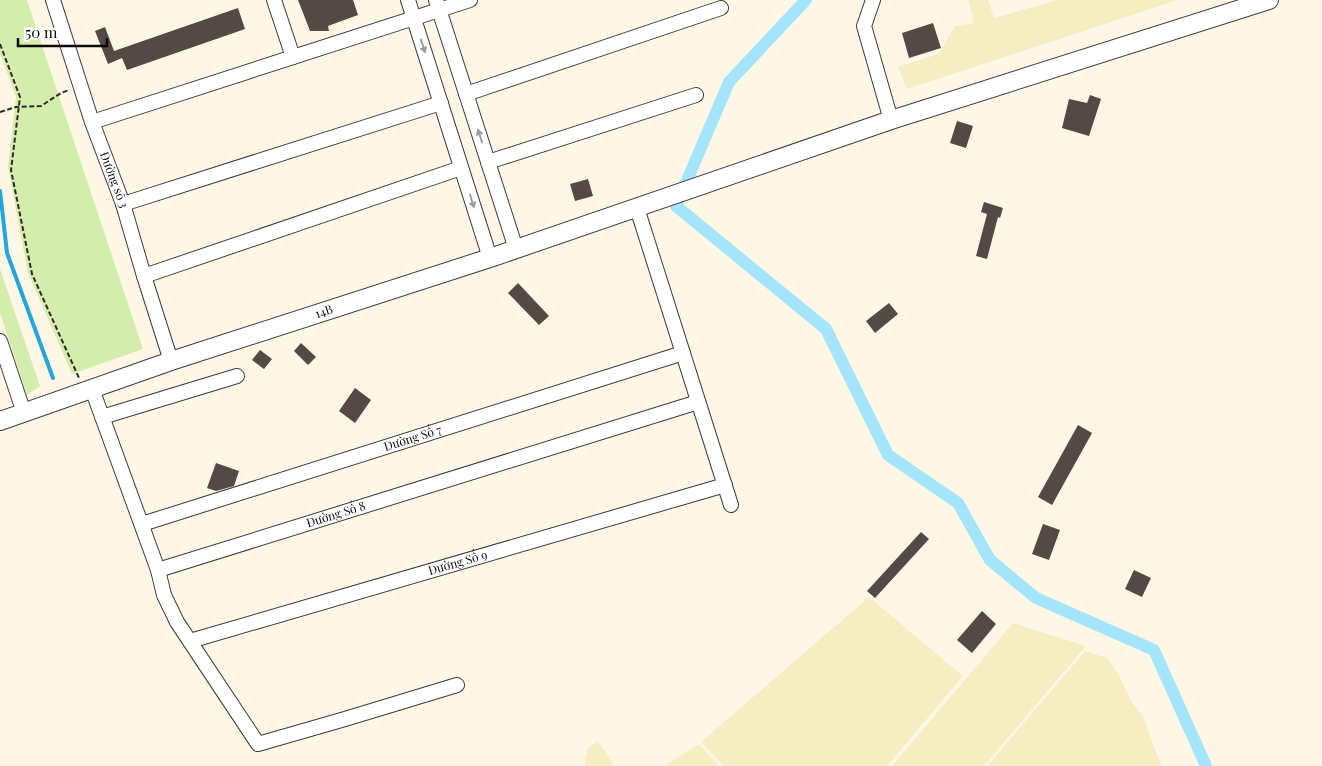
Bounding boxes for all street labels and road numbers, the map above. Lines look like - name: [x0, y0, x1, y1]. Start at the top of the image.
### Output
- street label: Đường số 3: [97, 149, 133, 210]
- street label: 14B: [313, 300, 335, 321]
- street label: Đường Số 7: [382, 421, 443, 454]
- street label: Đường Số 8: [304, 497, 367, 530]
- street label: Đường Số 9: [426, 546, 489, 578]

